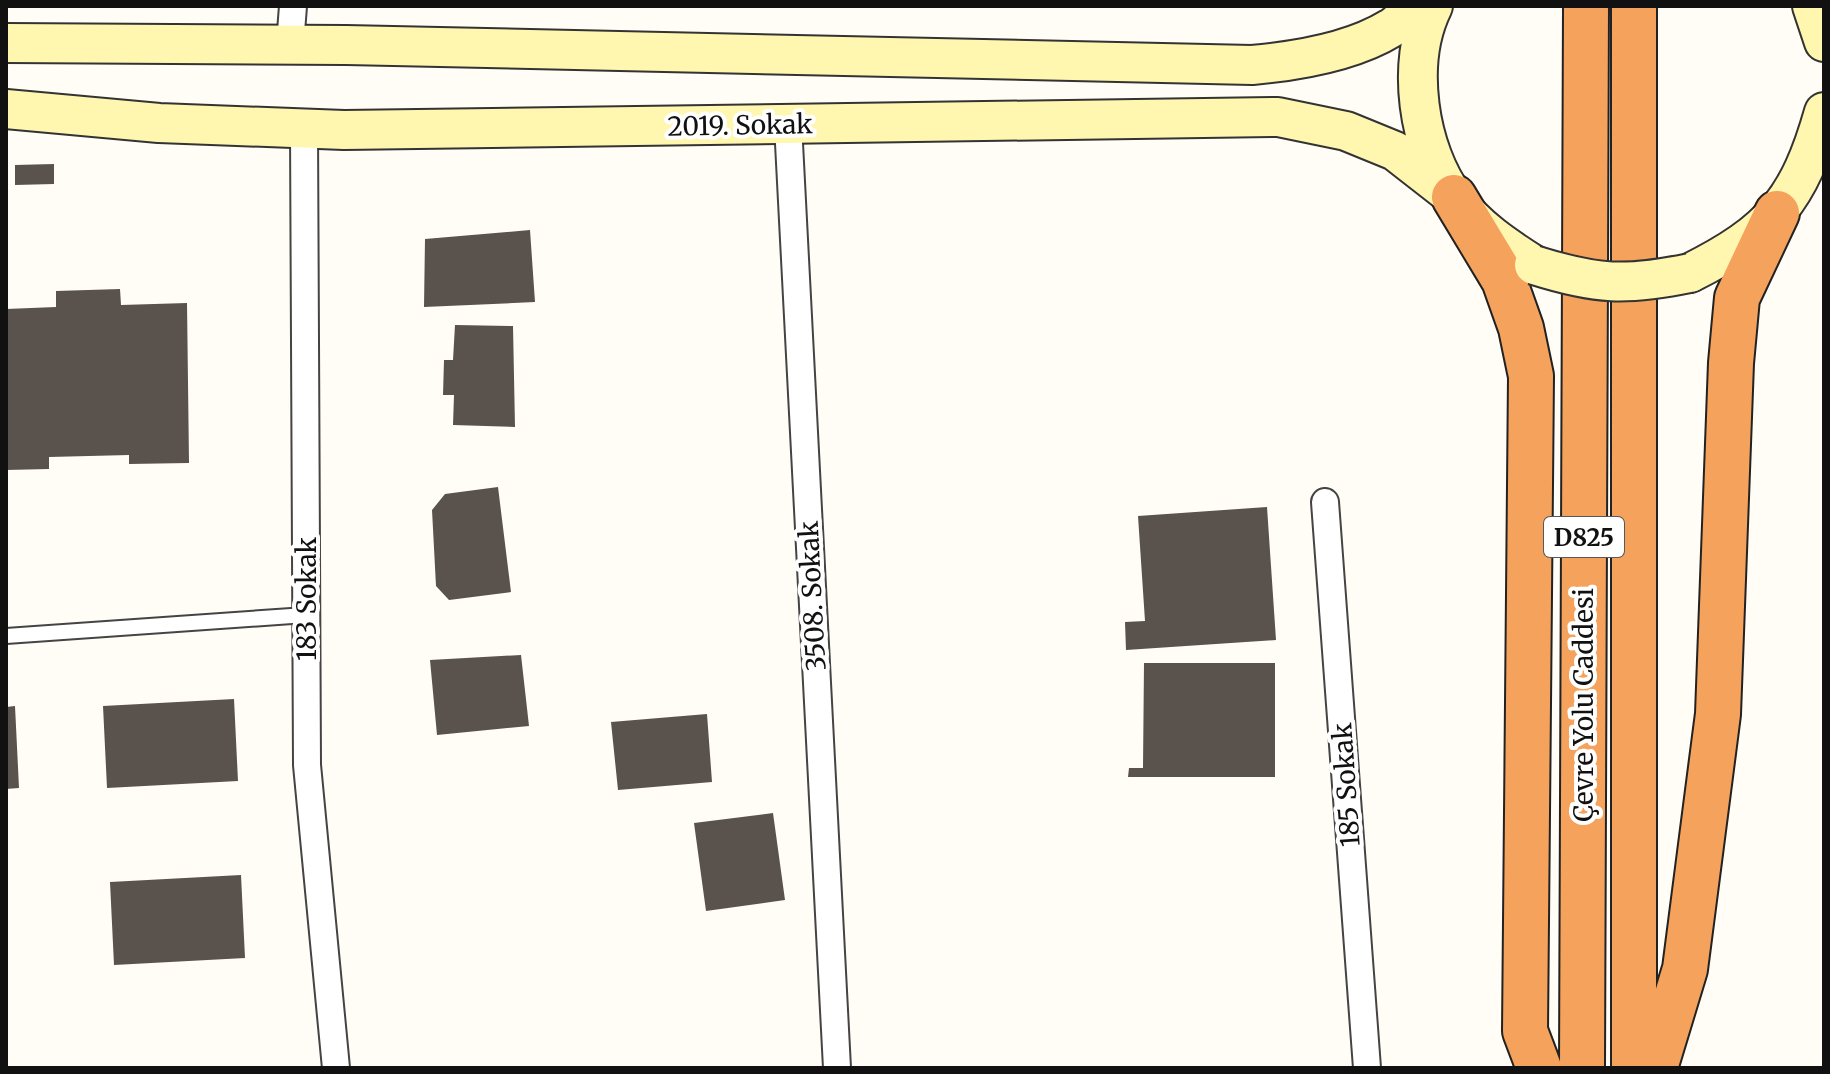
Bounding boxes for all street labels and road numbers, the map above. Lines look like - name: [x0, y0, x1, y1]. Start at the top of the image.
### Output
- street label: 2019. Sokak: [667, 107, 813, 143]
- road number: D825: [1544, 517, 1624, 557]
- street label: 3508. Sokak: [792, 520, 832, 672]
- street label: 183 Sokak: [290, 536, 323, 661]
- street label: Çevre Yolu Caddesi: [1567, 588, 1600, 822]
- street label: 185 Sokak: [1325, 721, 1367, 848]

